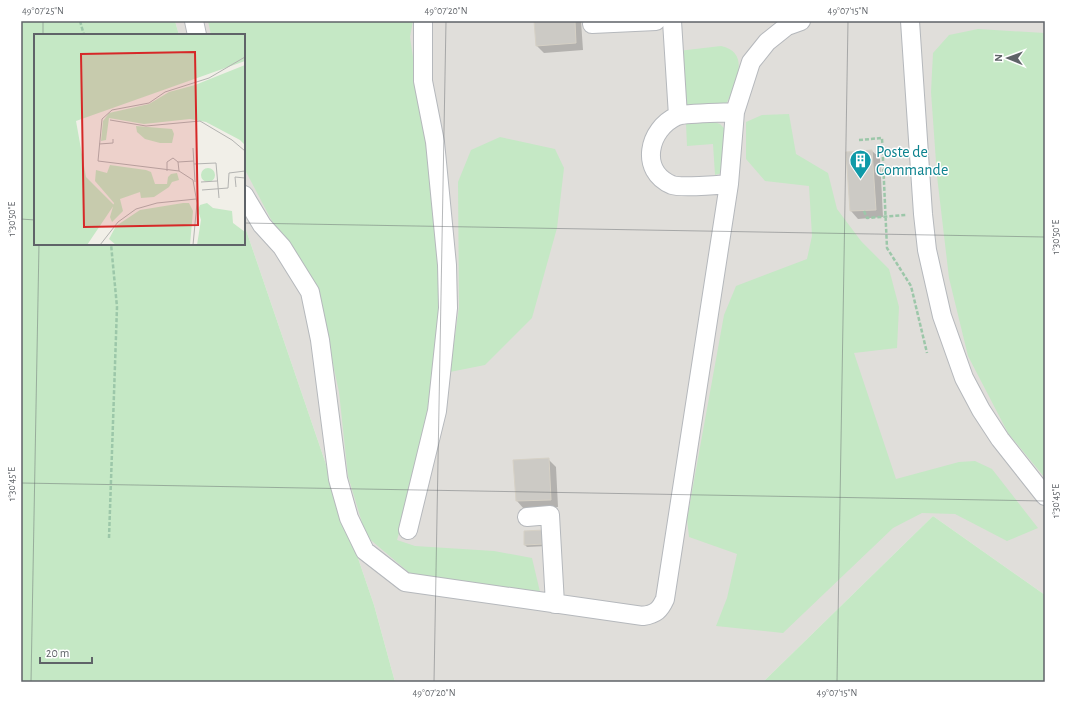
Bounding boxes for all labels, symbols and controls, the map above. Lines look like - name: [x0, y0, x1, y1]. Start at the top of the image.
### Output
- text: 49°07'25"N: [22, 6, 64, 16]
- text: 49°07'20"N: [424, 6, 468, 16]
- text: 49°07'15"N: [828, 6, 868, 16]
- inset map: [34, 34, 245, 245]
- north arrow: [988, 38, 1028, 78]
- text: N: [993, 54, 1004, 62]
- place label: Poste de Commande: [876, 144, 948, 178]
- building icon: Poste de Commande: [848, 148, 874, 181]
- text: 1°30'50"E: [7, 202, 17, 236]
- text: 1°30'50"E: [1051, 220, 1061, 254]
- text: 1°30'45"E: [7, 467, 17, 501]
- text: 1°30'45"E: [1051, 484, 1061, 518]
- scale bar: [40, 639, 92, 665]
- text: 20 m: [46, 647, 69, 659]
- text: 49°07'20"N: [412, 688, 456, 698]
- text: 49°07'15"N: [817, 688, 857, 698]

